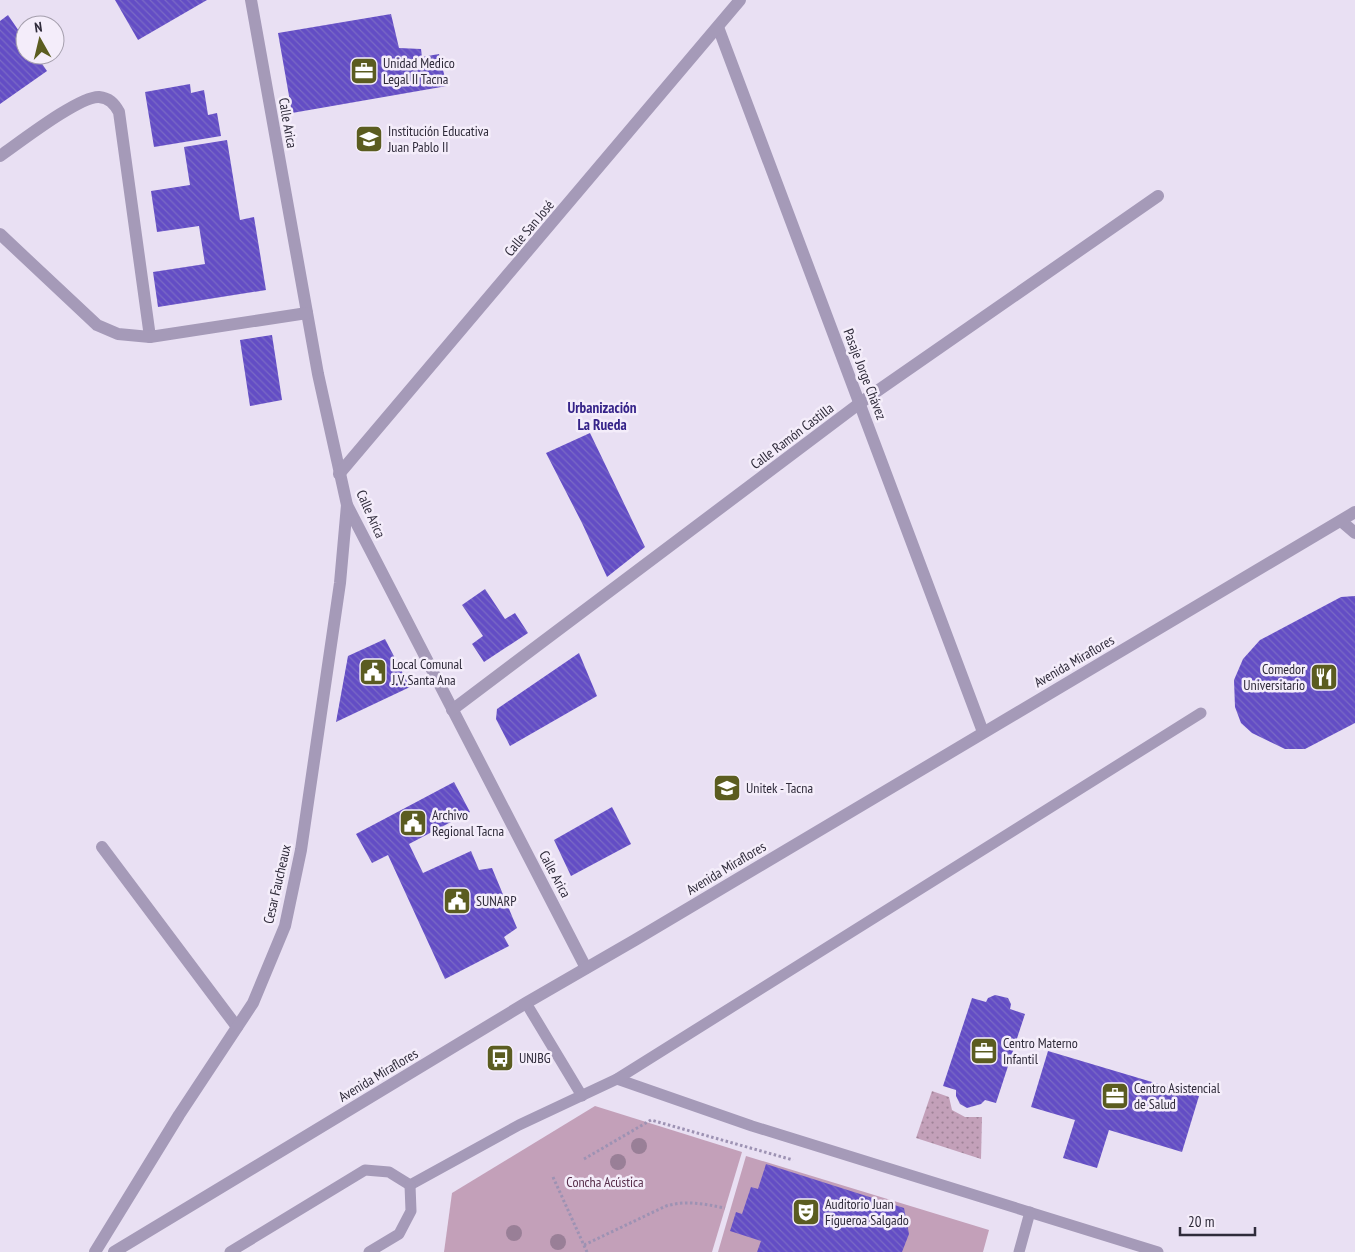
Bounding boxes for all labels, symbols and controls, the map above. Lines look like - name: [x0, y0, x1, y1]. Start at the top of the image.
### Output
- north arrow: [15, 15, 65, 65]
- text: N: [33, 18, 43, 37]
- place label: Unidad Medico Legal II Tacna: [383, 54, 455, 88]
- office icon: Unidad Medico Legal II Tacna: [349, 56, 379, 86]
- street label: Calle Arica: [275, 96, 301, 150]
- place label: Institución Educativa Juan Pablo II: [387, 122, 489, 156]
- school or university icon: Institución Educativa Juan Pablo II: [354, 124, 384, 154]
- street label: Calle San José: [500, 196, 558, 260]
- street label: Pasaje Jorge Chávez: [839, 326, 891, 422]
- district label: Urbanización La Rueda: [567, 398, 637, 434]
- street label: Calle Ramón Castilla: [747, 399, 837, 473]
- street label: Calle Arica: [352, 487, 390, 541]
- street label: Avenida Miraflores: [1031, 631, 1118, 691]
- place label: Local Comunal J.V. Santa Ana: [391, 655, 463, 689]
- public building icon: Local Comunal J.V. Santa Ana: [358, 657, 388, 687]
- place label: Comedor Universitario: [1243, 660, 1305, 694]
- restaurant icon: Comedor Universitario: [1309, 662, 1339, 692]
- school or university icon: Unitek - Tacna: [712, 773, 742, 803]
- place label: Unitek - Tacna: [746, 779, 813, 797]
- place label: Archivo Regional Tacna: [432, 806, 504, 840]
- public building icon: Archivo Regional Tacna: [398, 808, 428, 838]
- street label: Avenida Miraflores: [683, 837, 769, 899]
- street label: Cesar Faucheaux: [259, 842, 295, 925]
- street label: Calle Arica: [535, 847, 575, 901]
- public building icon: SUNARP: [442, 886, 472, 916]
- place label: SUNARP: [476, 892, 516, 910]
- place label: Centro Materno Infantil: [1003, 1034, 1078, 1068]
- office icon: Centro Materno Infantil: [969, 1036, 999, 1066]
- bus stop icon: UNJBG: [485, 1043, 515, 1073]
- street label: Avenida Miraflores: [335, 1044, 421, 1106]
- place label: UNJBG: [519, 1049, 551, 1067]
- place label: Centro Asistencial de Salud: [1134, 1079, 1221, 1113]
- office icon: Centro Asistencial de Salud: [1100, 1081, 1130, 1111]
- park label: Concha Acústica: [566, 1173, 644, 1191]
- place label: Auditorio Juan Figueroa Salgado: [825, 1195, 909, 1229]
- theatre icon: Auditorio Juan Figueroa Salgado: [791, 1197, 821, 1227]
- scale bar: [1180, 1204, 1255, 1236]
- text: 20 m: [1188, 1212, 1214, 1231]

